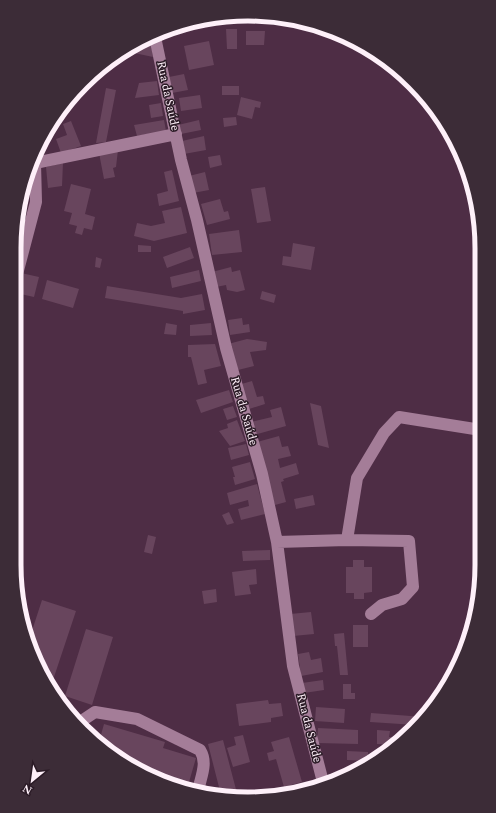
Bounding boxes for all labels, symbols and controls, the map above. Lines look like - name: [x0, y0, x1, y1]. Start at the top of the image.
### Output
- street label: Rua da Saúde: [151, 59, 185, 133]
- street label: Rua da Saúde: [225, 374, 263, 448]
- street label: Rua da Saúde: [291, 691, 327, 765]
- north arrow: [12, 761, 52, 801]
- text: N: [19, 780, 35, 799]

